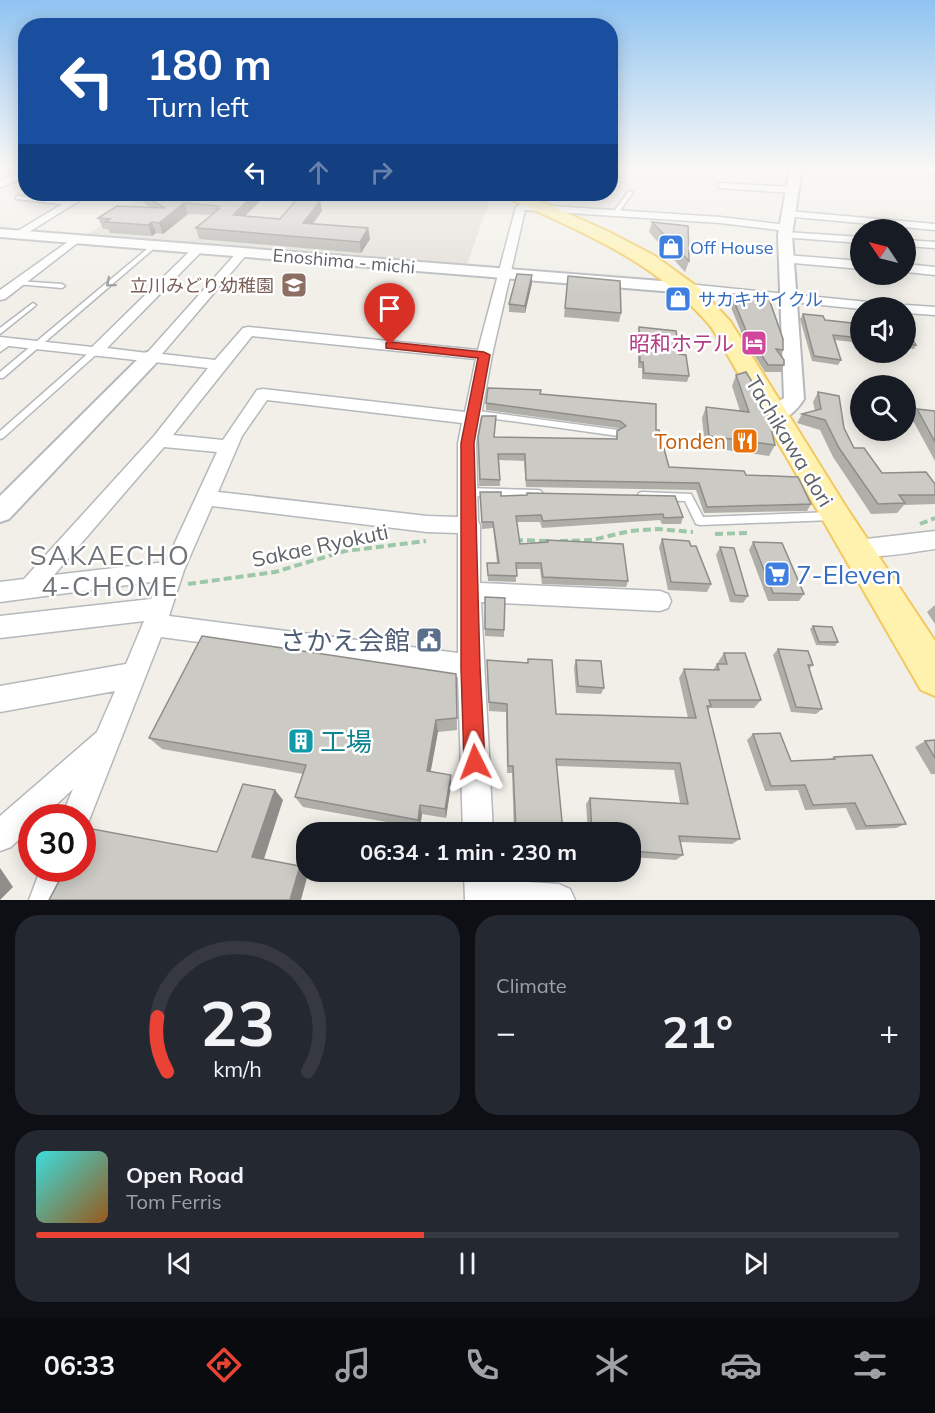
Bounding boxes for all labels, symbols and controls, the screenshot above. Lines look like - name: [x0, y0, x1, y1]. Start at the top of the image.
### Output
- text: 180 m: [147, 38, 272, 91]
- icon: left: [48, 42, 126, 120]
- text: Turn left: [147, 90, 249, 124]
- icon: left: [239, 156, 272, 189]
- icon: ahead: [302, 156, 335, 189]
- icon: right: [365, 156, 398, 189]
- north arrow: [850, 219, 916, 285]
- map controls: [850, 219, 916, 441]
- shop icon: Off House: [656, 232, 686, 262]
- place label: Off House: [690, 236, 774, 259]
- street label: Enoshima - michi: [272, 243, 416, 279]
- school or university icon: 立川みどり幼稚園: [279, 270, 309, 300]
- place label: 立川みどり幼稚園: [130, 274, 274, 297]
- one-way arrow: [106, 276, 117, 287]
- pin: [364, 283, 415, 345]
- shop icon: サカキサイクル: [663, 284, 693, 314]
- place label: サカキサイクル: [698, 288, 823, 311]
- icon: arrive: [373, 292, 406, 325]
- button: sound: [850, 297, 916, 363]
- hotel icon: 昭和ホテル: [739, 328, 769, 358]
- place label: 昭和ホテル: [629, 330, 734, 356]
- street label: Tachikawa dori: [741, 371, 839, 511]
- button: search: [850, 375, 916, 441]
- restaurant icon: Tonden: [730, 426, 760, 456]
- place label: Tonden: [654, 428, 726, 454]
- street label: Sakae Ryokuti: [249, 518, 391, 572]
- district label: SAKAECHO 4-CHOME: [30, 538, 190, 603]
- place label: 7-Eleven: [796, 558, 901, 591]
- supermarket icon: 7-Eleven: [762, 559, 792, 589]
- place label: さかえ会館: [280, 624, 410, 657]
- public building icon: さかえ会館: [414, 625, 444, 655]
- place label: 工場: [320, 725, 372, 758]
- building icon: 工場: [286, 726, 316, 756]
- position arrow: [443, 730, 507, 794]
- speed limit sign: 30: [18, 804, 96, 882]
- text: 06:34 · 1 min · 230 m: [360, 838, 577, 866]
- text: Climate: [496, 973, 567, 998]
- text: 23: [200, 983, 275, 1062]
- text: 21°: [662, 1003, 733, 1059]
- text: −: [496, 1011, 516, 1052]
- text: +: [879, 1011, 899, 1052]
- text: km/h: [213, 1055, 262, 1082]
- text: Open Road: [126, 1161, 244, 1189]
- text: Tom Ferris: [126, 1189, 222, 1214]
- icon: previous: [163, 1247, 196, 1280]
- icon: pause: [451, 1247, 484, 1280]
- icon: next: [739, 1247, 772, 1280]
- icon: directions: [203, 1344, 245, 1386]
- icon: music: [332, 1344, 374, 1386]
- icon: phone: [461, 1344, 503, 1386]
- icon: climate: [591, 1344, 633, 1386]
- icon: car: [720, 1344, 762, 1386]
- icon: filters: [849, 1344, 891, 1386]
- text: 06:33: [44, 1348, 115, 1382]

